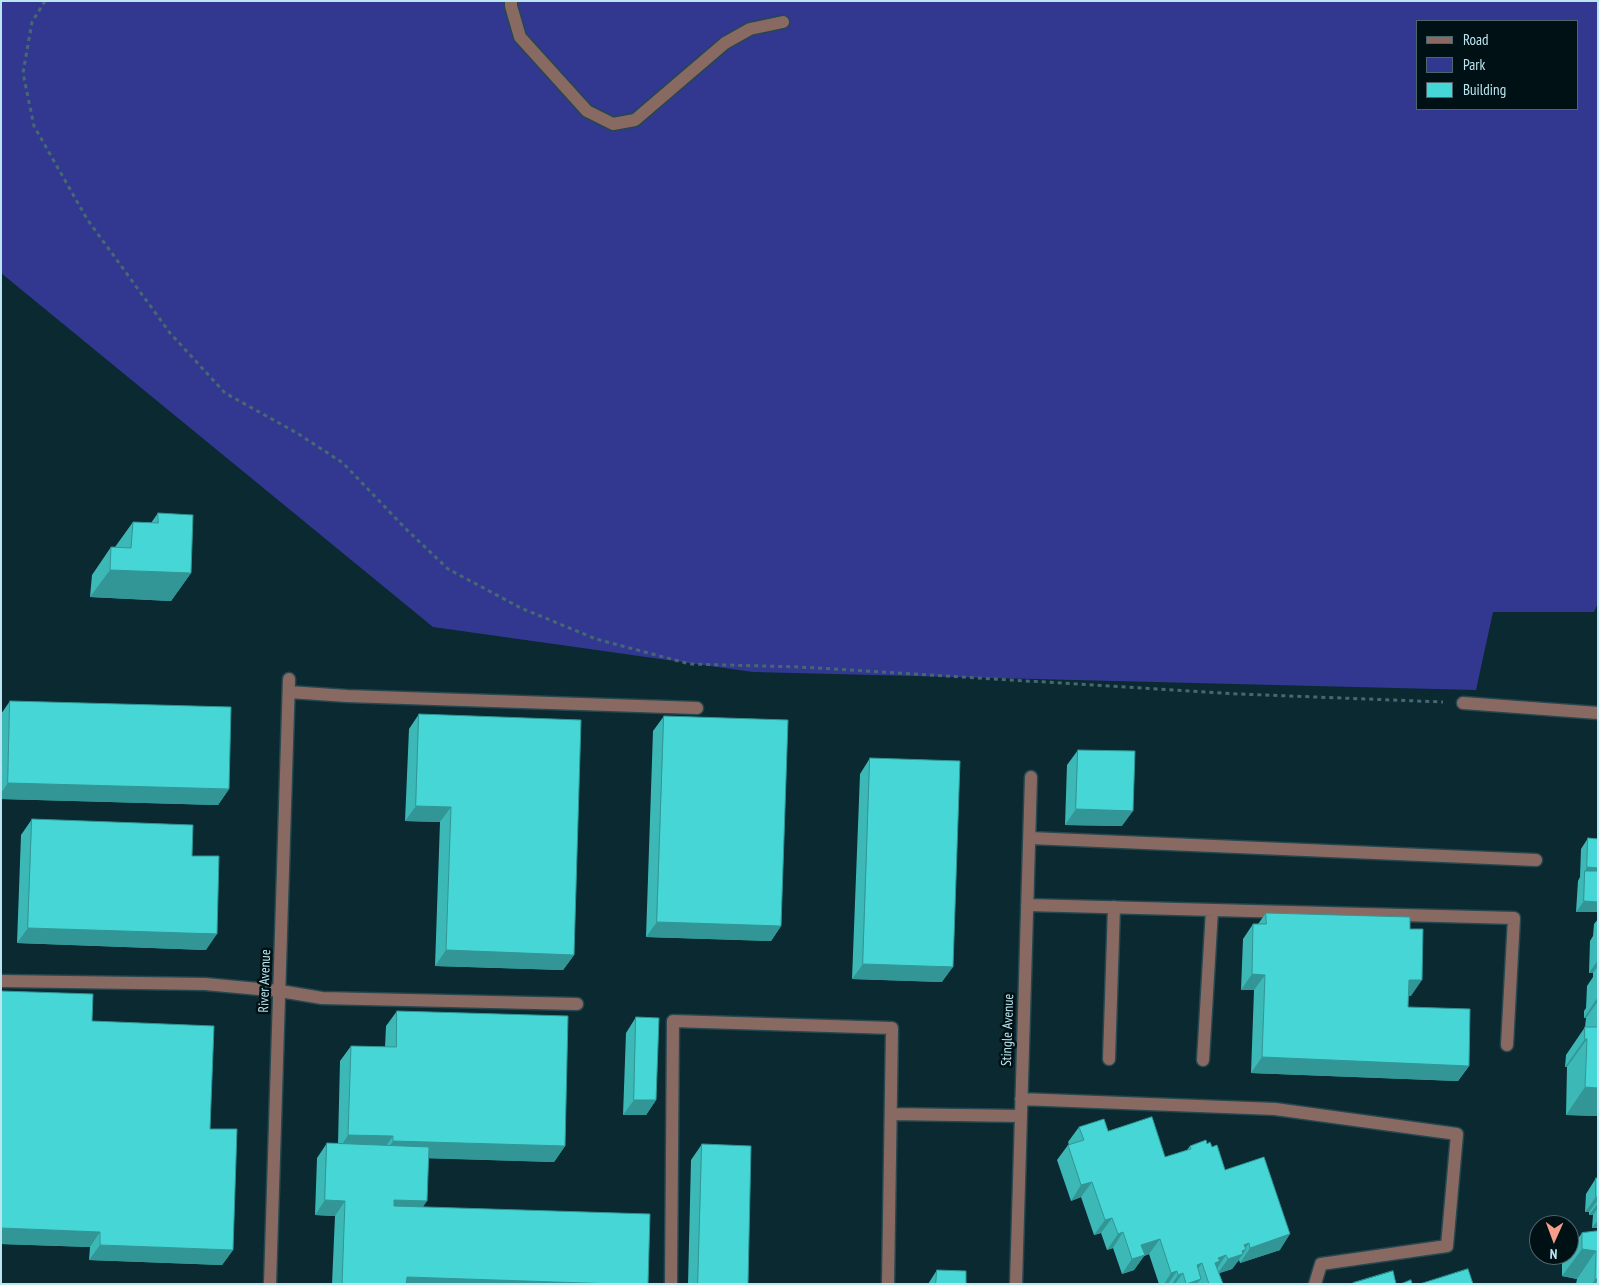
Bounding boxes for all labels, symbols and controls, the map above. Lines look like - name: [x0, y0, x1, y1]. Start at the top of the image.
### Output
- legend: [1416, 20, 1579, 110]
- text: Road: [1463, 30, 1489, 49]
- text: Park: [1463, 55, 1485, 74]
- text: Building: [1463, 80, 1506, 99]
- street label: River Avenue: [256, 949, 274, 1013]
- street label: Stingle Avenue: [998, 993, 1018, 1067]
- north arrow: [1529, 1215, 1579, 1265]
- text: N: [1549, 1245, 1558, 1263]

